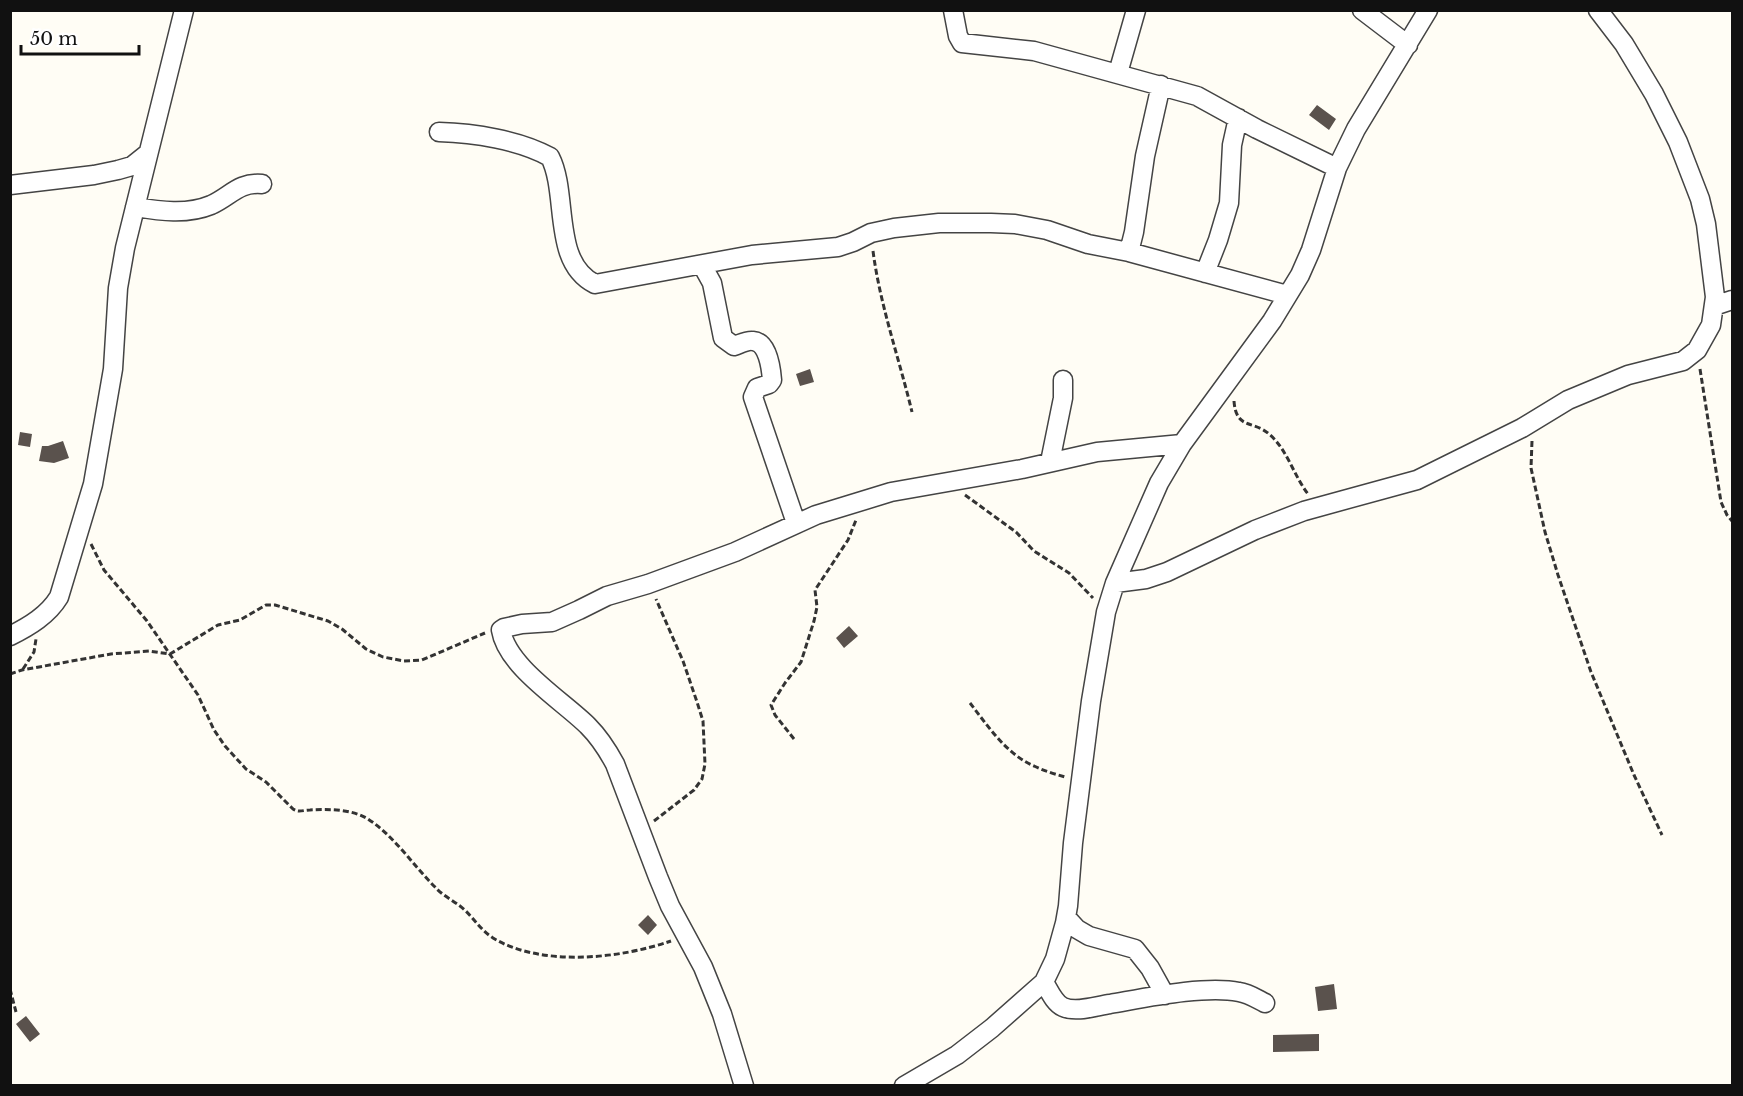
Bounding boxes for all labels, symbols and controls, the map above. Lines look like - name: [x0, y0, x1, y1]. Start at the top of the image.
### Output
- scale bar: [21, 18, 140, 56]
- text: 50 m: [30, 28, 78, 50]

